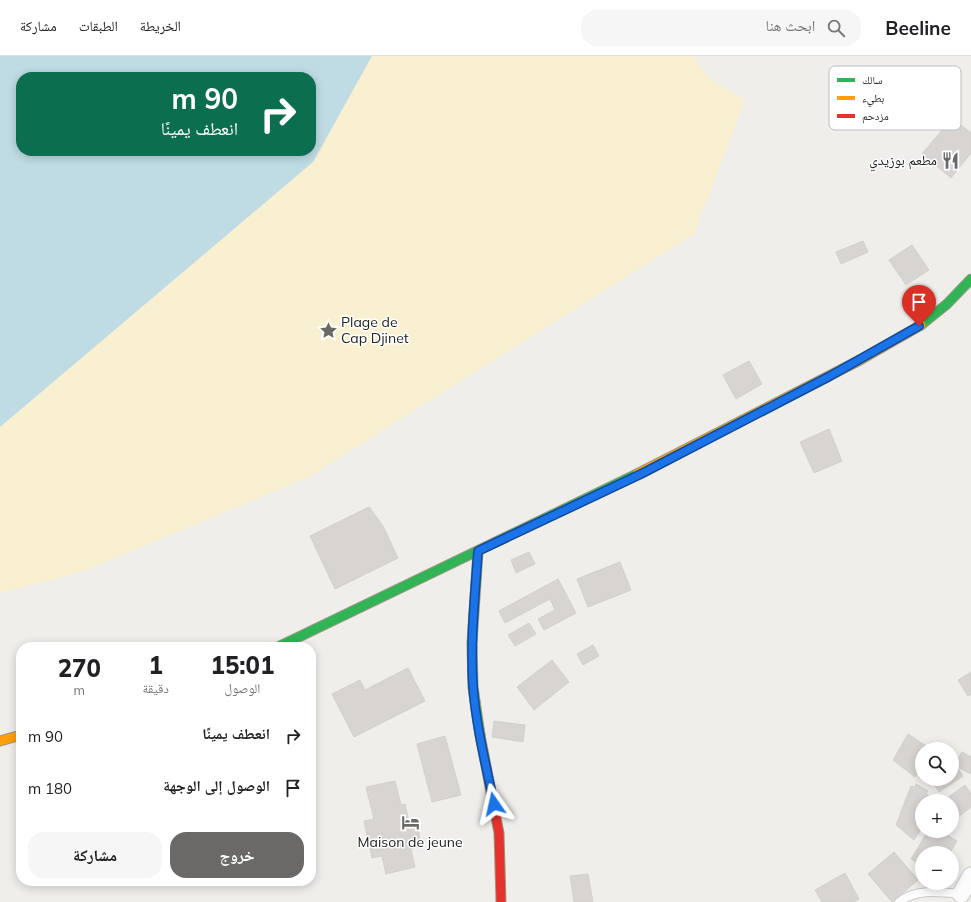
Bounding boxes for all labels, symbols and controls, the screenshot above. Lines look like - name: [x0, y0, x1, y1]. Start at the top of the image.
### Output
- search box: [581, 10, 861, 46]
- text: ابحث هنا: [766, 16, 815, 35]
- text: Beeline: [885, 16, 951, 40]
- text: مشاركة: [20, 17, 57, 35]
- text: الطبقات: [79, 17, 118, 35]
- text: الخريطة: [140, 17, 181, 35]
- icon: search: [825, 17, 847, 39]
- legend: [829, 66, 961, 130]
- text: سالك: [862, 73, 882, 87]
- text: 90 m: [172, 81, 238, 116]
- icon: right: [252, 88, 304, 140]
- text: بطيء: [862, 91, 884, 107]
- text: مزدحم: [862, 109, 889, 124]
- text: انعطف يمينًا: [161, 117, 238, 140]
- restaurant icon: مطعم بوزيدي: [940, 150, 960, 170]
- place label: مطعم بوزيدي: [869, 151, 937, 172]
- pin: [902, 285, 936, 326]
- icon: arrive: [908, 291, 930, 313]
- place label: Plage de Cap Djinet: [341, 313, 409, 347]
- place icon: Plage de Cap Djinet: [318, 320, 338, 340]
- text: 1: [148, 650, 163, 680]
- text: 15:01: [211, 650, 274, 680]
- text: 270: [58, 653, 101, 683]
- text: دقيقة: [142, 680, 169, 696]
- text: الوصول: [224, 680, 260, 696]
- text: m: [74, 682, 85, 698]
- text: انعطف يمينًا: [202, 724, 270, 743]
- icon: right: [282, 725, 304, 747]
- text: 90 m: [28, 727, 63, 746]
- map controls: [915, 742, 959, 890]
- button: search: [915, 742, 959, 786]
- text: الوصول إلى الوجهة: [163, 776, 270, 795]
- icon: arrive: [282, 777, 304, 799]
- text: 180 m: [28, 779, 72, 798]
- position arrow: [473, 783, 515, 825]
- button: +: [915, 794, 959, 838]
- hotel icon: Maison de jeune: [400, 812, 420, 832]
- button: مشاركة: [28, 832, 162, 878]
- button: خروج: [170, 832, 304, 878]
- place label: Maison de jeune: [357, 833, 463, 851]
- button: −: [915, 846, 959, 890]

